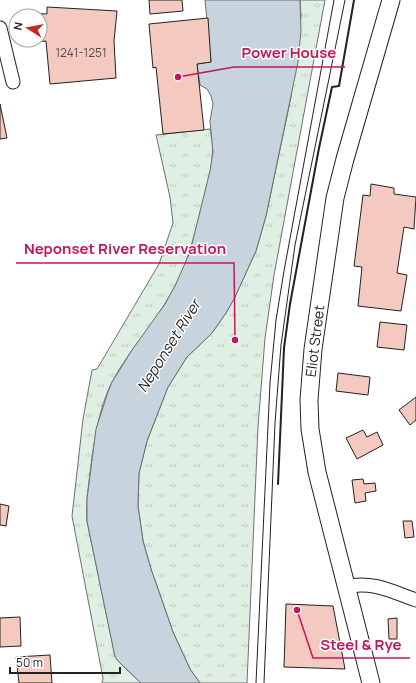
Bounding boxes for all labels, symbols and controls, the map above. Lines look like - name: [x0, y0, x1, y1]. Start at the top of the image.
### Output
- north arrow: [8, 8, 48, 48]
- text: N: [10, 21, 26, 31]
- callout: Power House: [234, 40, 345, 67]
- text: Power House: [242, 42, 336, 63]
- house number: 1241-1251: [55, 44, 107, 61]
- callout: Neponset River Reservation: [16, 236, 234, 263]
- text: Neponset River Reservation: [24, 238, 226, 259]
- water label: Neponset River: [132, 293, 207, 396]
- street label: Eliot Street: [301, 304, 328, 378]
- callout: Steel & Rye: [313, 631, 410, 658]
- text: Steel & Rye: [320, 634, 402, 655]
- scale bar: [10, 649, 120, 675]
- text: 50 m: [16, 654, 43, 671]

